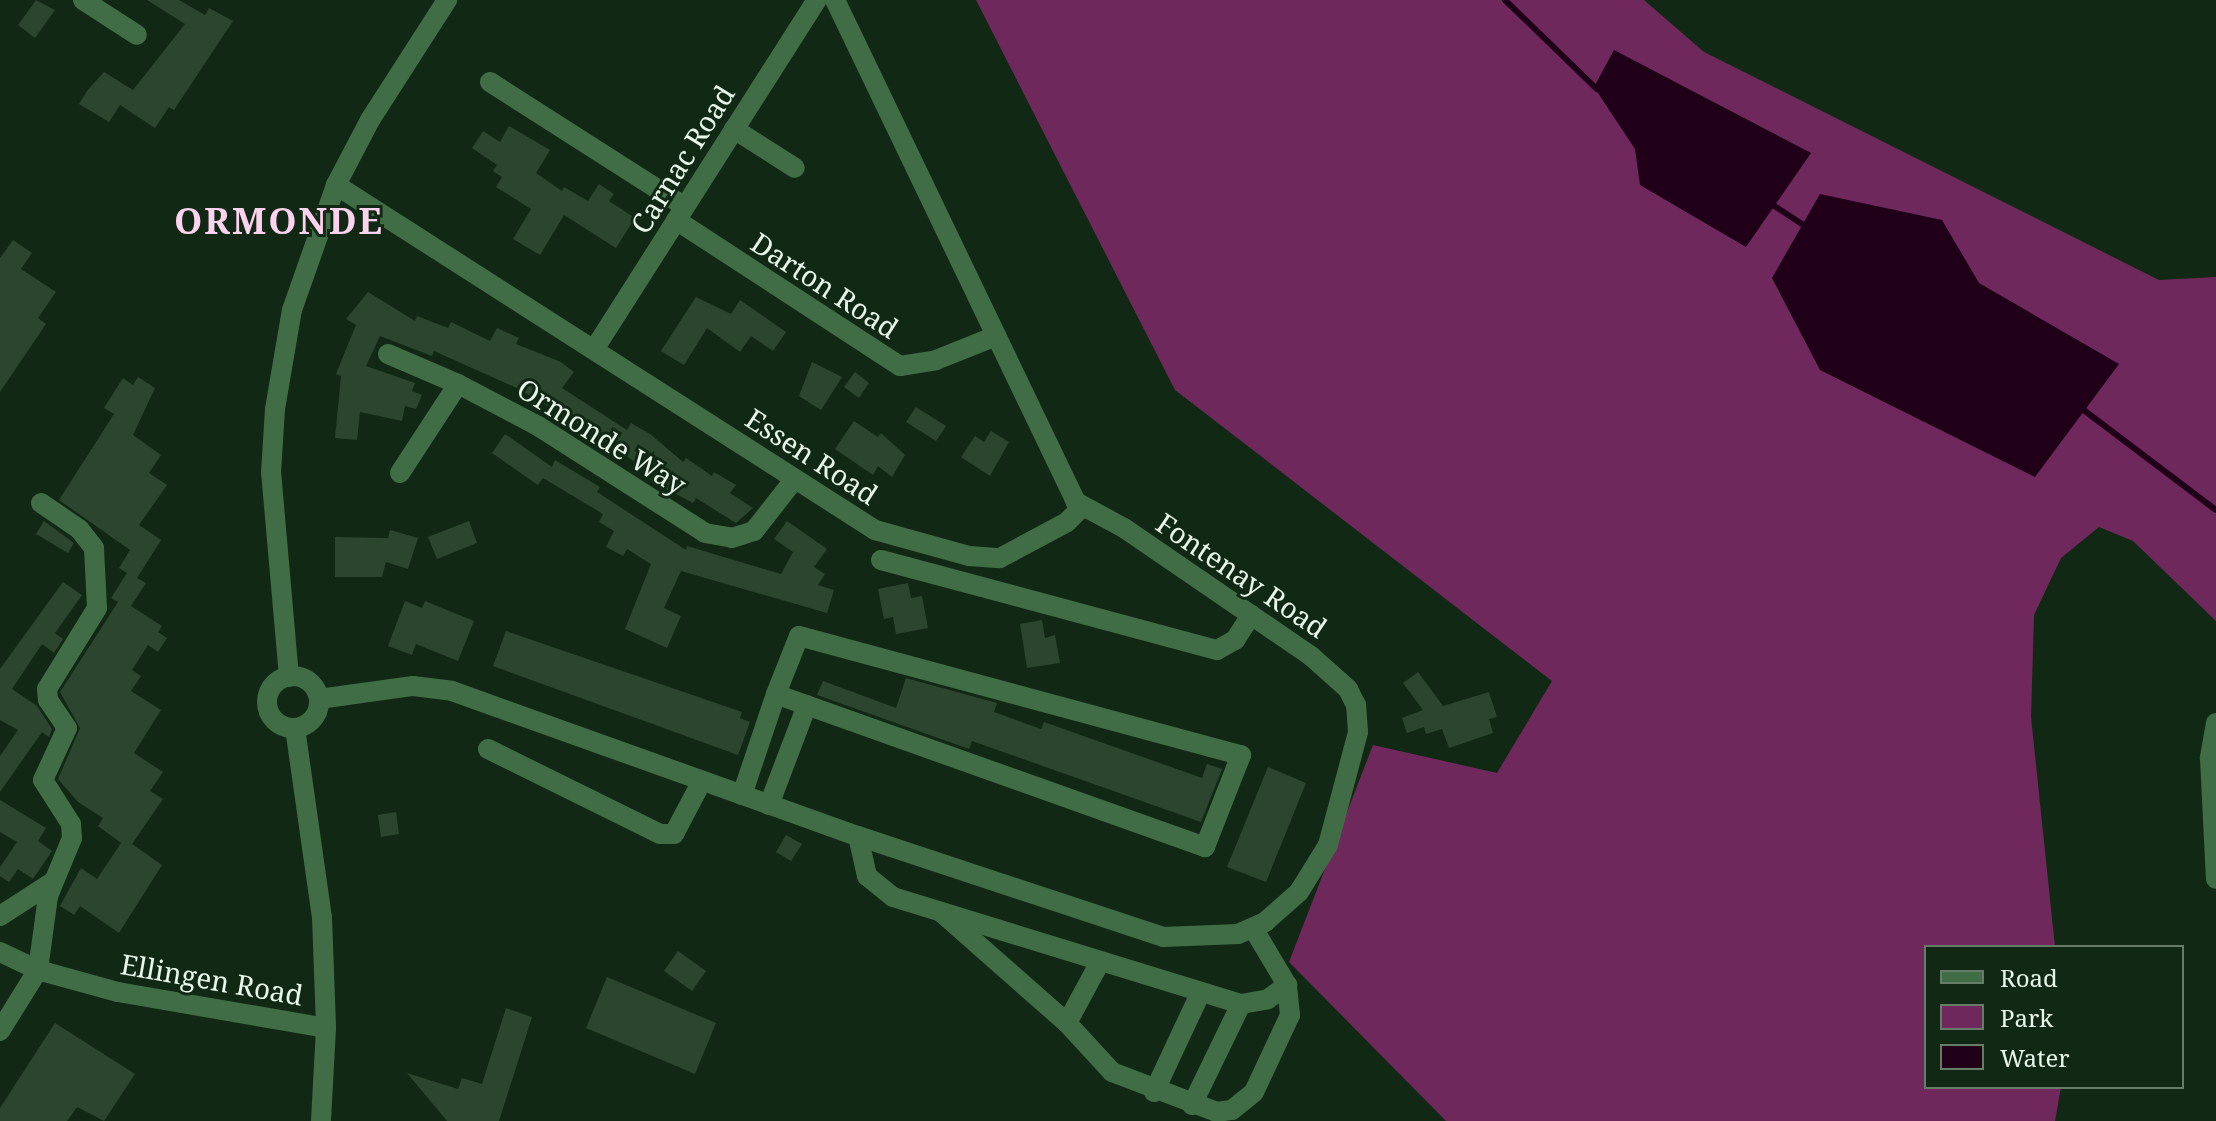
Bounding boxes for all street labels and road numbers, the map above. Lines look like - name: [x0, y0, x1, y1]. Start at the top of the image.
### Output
- street label: Carnac Road: [623, 79, 741, 239]
- street label: Darton Road: [745, 225, 905, 345]
- street label: Ormonde Way: [511, 371, 693, 501]
- street label: Essen Road: [740, 401, 884, 511]
- street label: Fontenay Road: [1150, 506, 1334, 644]
- street label: Ellingen Road: [118, 946, 306, 1012]

